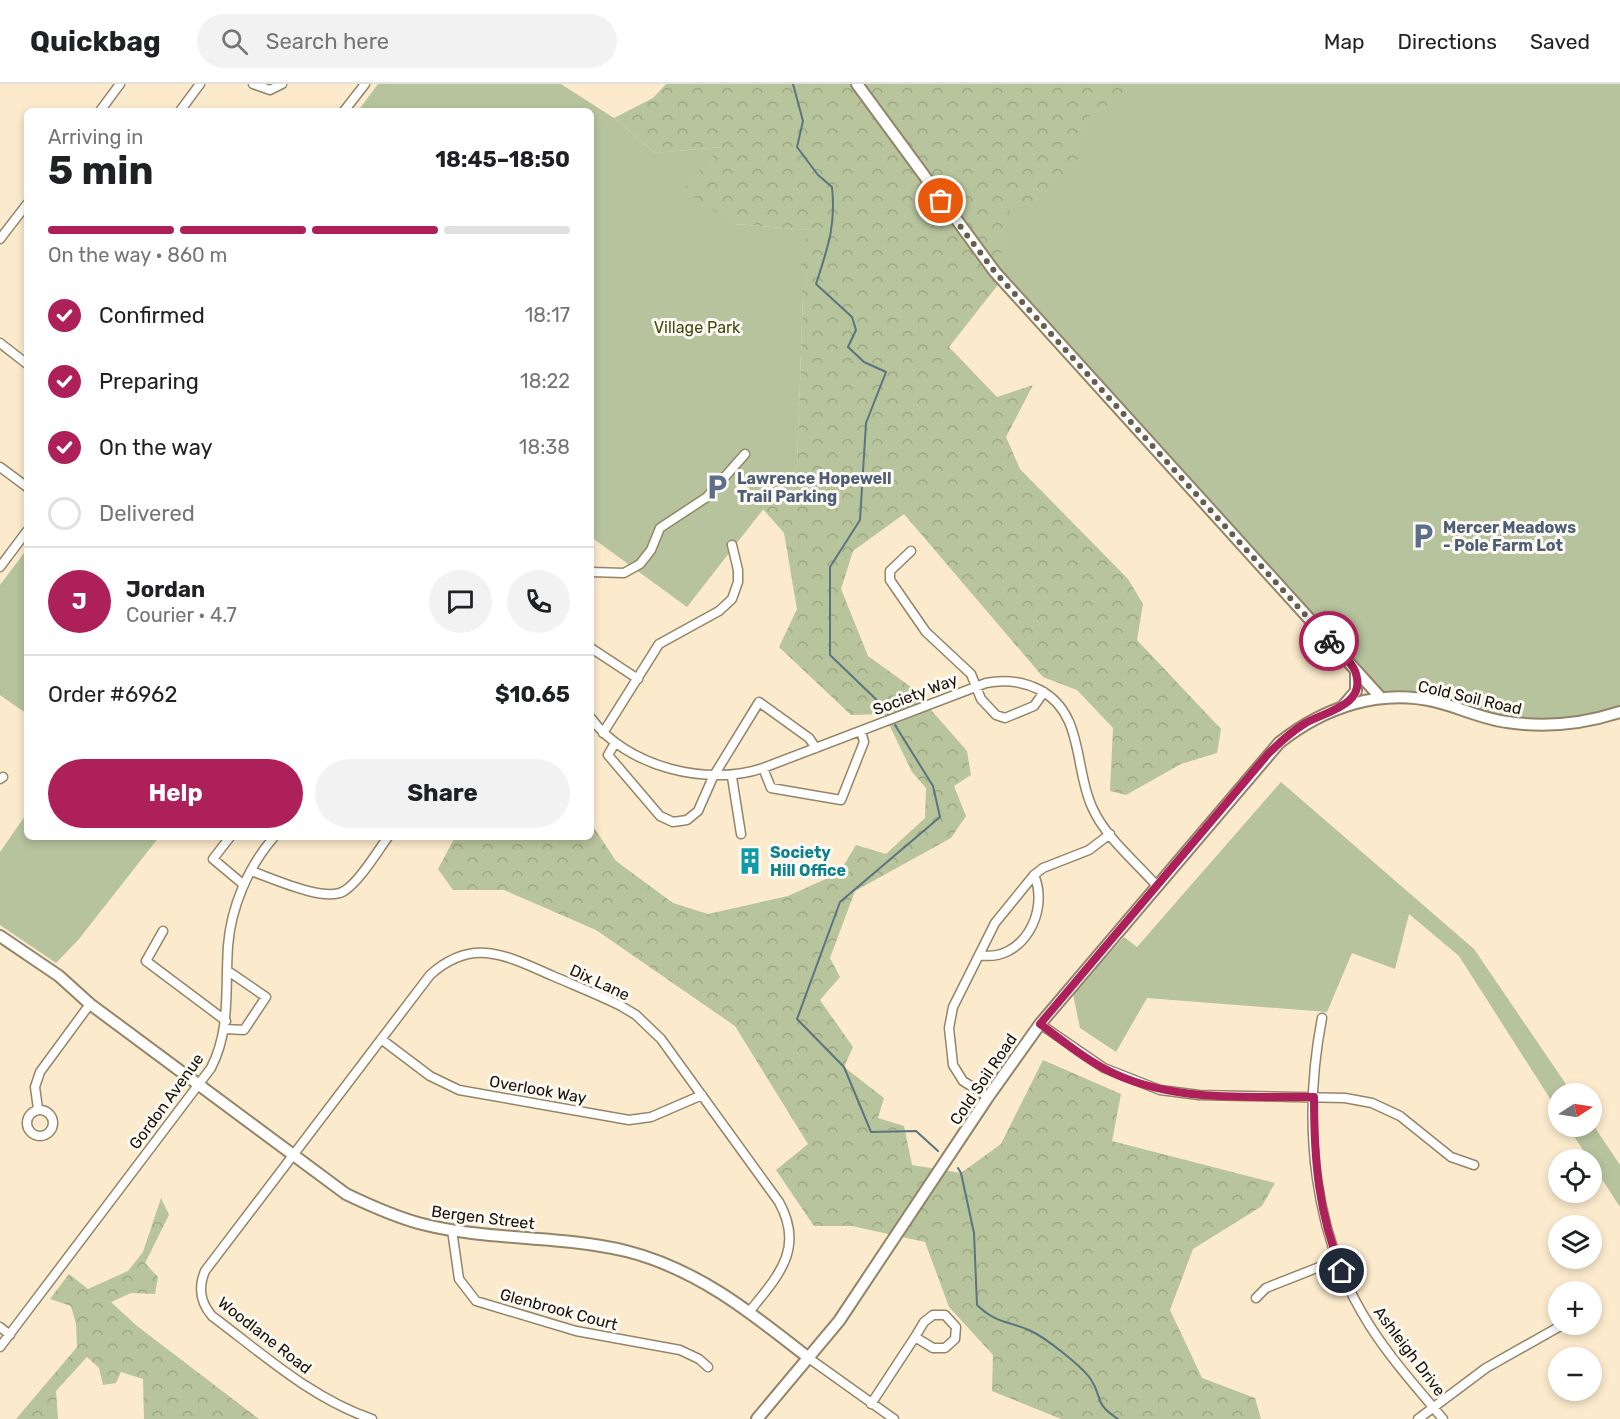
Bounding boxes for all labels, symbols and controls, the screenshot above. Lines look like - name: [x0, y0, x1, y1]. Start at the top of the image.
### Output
- search box: [197, 14, 617, 68]
- text: Quickbag: [30, 25, 161, 58]
- icon: search: [218, 25, 251, 58]
- text: Search here: [266, 28, 389, 55]
- text: Map: [1324, 29, 1365, 54]
- text: Directions: [1398, 29, 1497, 54]
- text: Saved: [1530, 29, 1590, 54]
- text: Arriving in: [48, 125, 143, 149]
- text: 18:45–18:50: [435, 146, 570, 173]
- text: 5 min: [48, 148, 153, 194]
- pin: [915, 175, 966, 226]
- icon: bag: [924, 184, 957, 217]
- text: On the way · 860 m: [48, 243, 227, 267]
- icon: check: [48, 299, 81, 332]
- text: Confirmed: [99, 302, 205, 329]
- text: 18:17: [525, 303, 570, 327]
- park label: Village Park: [654, 318, 741, 337]
- icon: check: [48, 365, 81, 398]
- text: Preparing: [99, 368, 199, 395]
- text: 18:22: [520, 369, 570, 393]
- icon: check: [48, 431, 81, 464]
- text: On the way: [99, 434, 213, 461]
- text: 18:38: [519, 435, 570, 459]
- place label: Lawrence Hopewell Trail Parking: [737, 469, 891, 506]
- parking icon: Lawrence Hopewell Trail Parking: [702, 472, 732, 502]
- text: Delivered: [99, 500, 195, 527]
- place label: Mercer Meadows - Pole Farm Lot: [1443, 518, 1576, 555]
- parking icon: Mercer Meadows - Pole Farm Lot: [1408, 521, 1438, 551]
- button: chat: [429, 570, 492, 633]
- button: phone: [507, 570, 570, 633]
- text: Jordan: [126, 576, 205, 603]
- text: J: [72, 588, 87, 615]
- text: Courier · 4.7: [126, 603, 237, 627]
- courier: [1299, 611, 1359, 671]
- icon: bike: [1313, 625, 1346, 658]
- street label: Society Way: [870, 670, 960, 719]
- street label: Cold Soil Road: [1416, 676, 1524, 719]
- text: Order #6962: [48, 681, 177, 708]
- text: $10.65: [495, 681, 570, 708]
- button: Help: [48, 759, 303, 828]
- button: Share: [315, 759, 570, 828]
- place label: Society Hill Office: [770, 843, 846, 880]
- building icon: Society Hill Office: [735, 846, 765, 876]
- street label: Dix Lane: [567, 960, 633, 1005]
- street label: Cold Soil Road: [946, 1030, 1021, 1128]
- street label: Gordon Avenue: [125, 1050, 208, 1153]
- street label: Overlook Way: [488, 1072, 588, 1107]
- north arrow: [1548, 1083, 1602, 1137]
- map controls: [1548, 1083, 1602, 1401]
- button: locate: [1548, 1149, 1602, 1203]
- street label: Bergen Street: [430, 1202, 536, 1233]
- button: layers: [1548, 1215, 1602, 1269]
- pin: [1316, 1245, 1367, 1296]
- icon: home: [1325, 1254, 1358, 1287]
- button: +: [1548, 1281, 1602, 1335]
- street label: Glenbrook Court: [498, 1285, 620, 1334]
- street label: Woodlane Road: [214, 1293, 315, 1378]
- street label: Ashleigh Drive: [1370, 1303, 1449, 1400]
- button: −: [1548, 1347, 1602, 1401]

